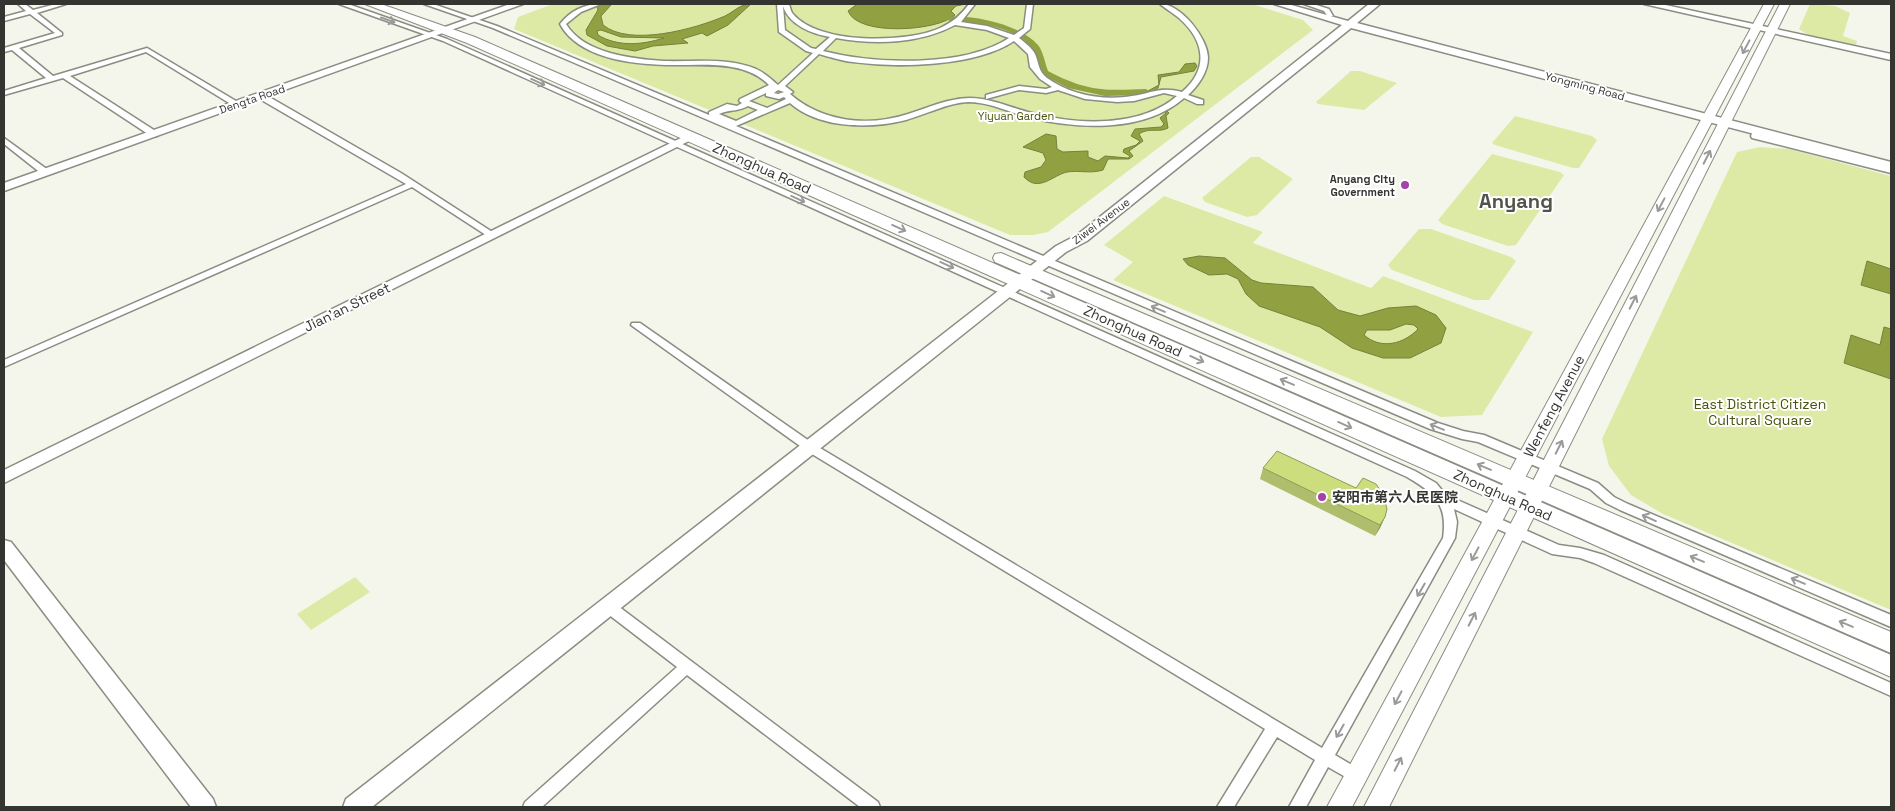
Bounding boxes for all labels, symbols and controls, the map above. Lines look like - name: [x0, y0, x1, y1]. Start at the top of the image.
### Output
- one-way arrow: [380, 16, 396, 25]
- one-way arrow: [1740, 39, 1750, 53]
- street label: Yongming Road: [1544, 69, 1626, 103]
- one-way arrow: [530, 78, 545, 88]
- street label: Dengta Road: [217, 81, 287, 117]
- park label: Yiyuan Garden: [978, 109, 1054, 123]
- street label: Zhonghua Road: [710, 138, 814, 198]
- one-way arrow: [1702, 150, 1712, 165]
- place label: Anyang City Government: [1330, 172, 1395, 199]
- marker: Anyang City Government: [1399, 179, 1411, 191]
- district label: Anyang: [1479, 188, 1553, 214]
- one-way arrow: [790, 194, 805, 204]
- street label: Ziwei Avenue: [1069, 195, 1133, 247]
- one-way arrow: [1656, 198, 1666, 213]
- one-way arrow: [891, 224, 906, 234]
- one-way arrow: [939, 261, 954, 271]
- street label: Jian'an Street: [301, 278, 393, 336]
- one-way arrow: [1040, 289, 1055, 299]
- one-way arrow: [1629, 295, 1638, 310]
- street label: Zhonghua Road: [1081, 301, 1185, 361]
- one-way arrow: [1151, 304, 1166, 314]
- street label: Wenfeng Avenue: [1519, 352, 1589, 460]
- one-way arrow: [1189, 355, 1204, 365]
- one-way arrow: [1280, 376, 1295, 386]
- park label: East District Citizen Cultural Square: [1694, 395, 1826, 429]
- one-way arrow: [1337, 421, 1352, 431]
- one-way arrow: [1430, 422, 1445, 431]
- one-way arrow: [1555, 440, 1564, 455]
- one-way arrow: [1477, 462, 1492, 472]
- street label: Zhonghua Road: [1451, 465, 1555, 525]
- place label: 安阳市第六人民医院: [1332, 488, 1458, 506]
- marker: 安阳市第六人民医院: [1316, 491, 1328, 503]
- one-way arrow: [1642, 512, 1657, 522]
- one-way arrow: [1469, 547, 1479, 561]
- one-way arrow: [1690, 554, 1705, 564]
- one-way arrow: [1791, 576, 1806, 586]
- one-way arrow: [1416, 582, 1425, 597]
- one-way arrow: [1467, 612, 1477, 627]
- one-way arrow: [1839, 618, 1854, 627]
- one-way arrow: [1393, 690, 1403, 705]
- one-way arrow: [1335, 724, 1345, 738]
- one-way arrow: [1394, 757, 1403, 772]

